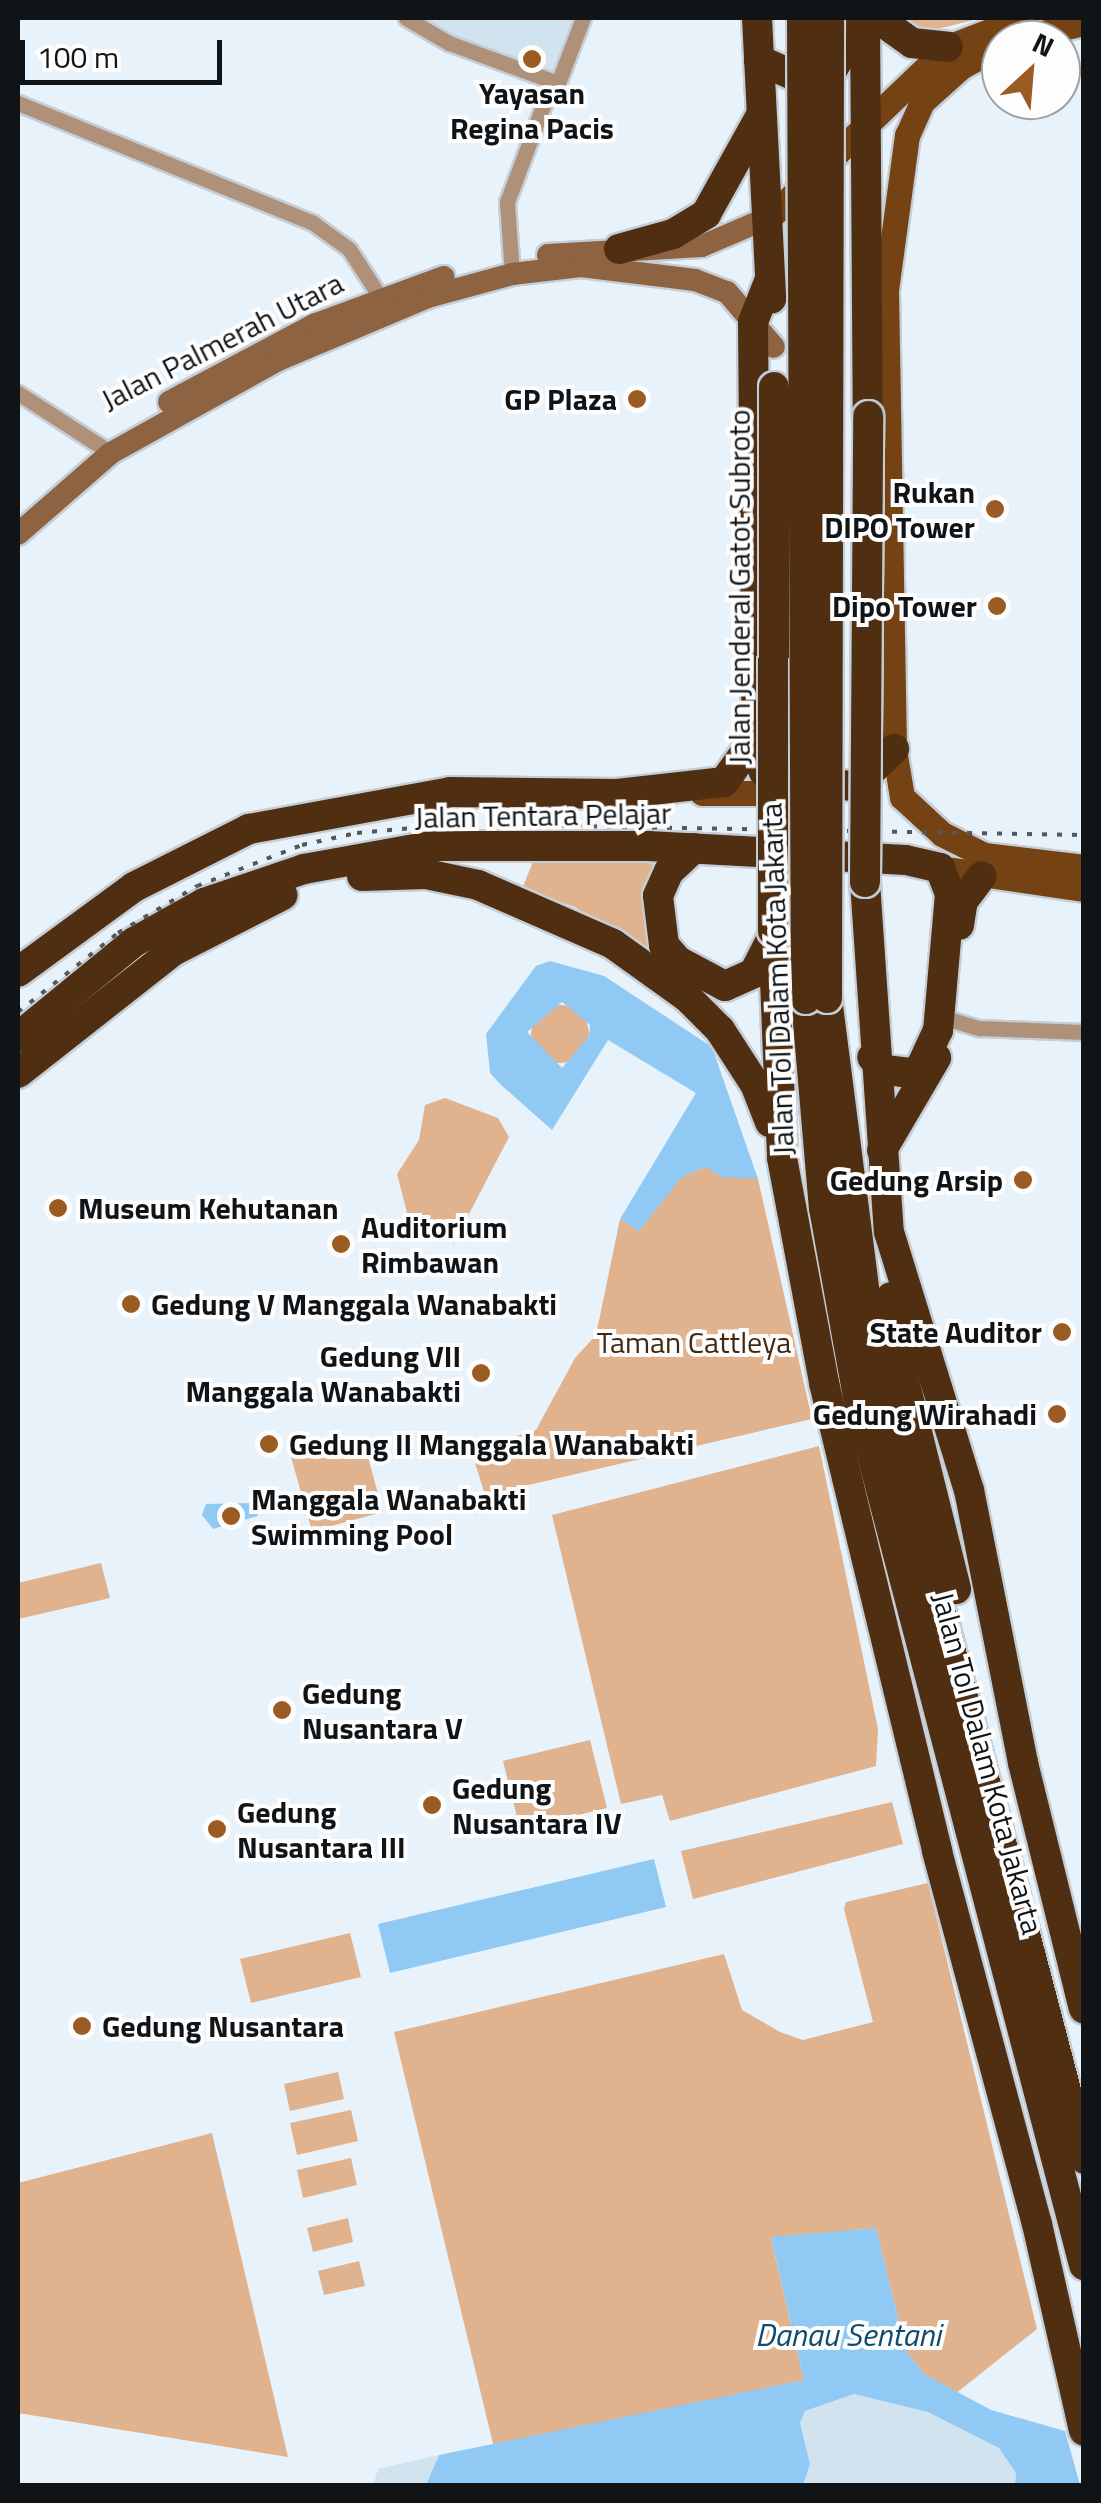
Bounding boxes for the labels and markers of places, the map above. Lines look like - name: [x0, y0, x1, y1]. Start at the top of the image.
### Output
- marker: Yayasan Regina Pacis: [521, 48, 543, 70]
- place label: Yayasan Regina Pacis: [450, 75, 614, 146]
- place label: GP Plaza: [504, 381, 617, 417]
- marker: GP Plaza: [626, 388, 648, 410]
- place label: Rukan DIPO Tower: [824, 474, 975, 544]
- marker: Rukan DIPO Tower: [984, 498, 1006, 520]
- place label: Dipo Tower: [832, 588, 977, 624]
- marker: Dipo Tower: [986, 595, 1008, 617]
- place label: Gedung Arsip: [830, 1162, 1003, 1198]
- marker: Gedung Arsip: [1012, 1169, 1034, 1191]
- place label: Museum Kehutanan: [78, 1190, 339, 1226]
- marker: Museum Kehutanan: [47, 1197, 69, 1219]
- place label: Auditorium Rimbawan: [361, 1209, 507, 1280]
- marker: Auditorium Rimbawan: [330, 1233, 352, 1255]
- place label: Gedung V Manggala Wanabakti: [151, 1286, 557, 1322]
- marker: Gedung V Manggala Wanabakti: [120, 1293, 142, 1315]
- place label: State Auditor: [870, 1314, 1042, 1350]
- marker: State Auditor: [1051, 1321, 1073, 1343]
- place label: Gedung VII Manggala Wanabakti: [185, 1338, 461, 1408]
- marker: Gedung VII Manggala Wanabakti: [470, 1362, 492, 1384]
- place label: Gedung Wirahadi: [813, 1396, 1037, 1432]
- marker: Gedung Wirahadi: [1046, 1403, 1068, 1425]
- place label: Gedung II Manggala Wanabakti: [289, 1426, 694, 1462]
- marker: Gedung II Manggala Wanabakti: [258, 1433, 280, 1455]
- place label: Manggala Wanabakti Swimming Pool: [251, 1481, 527, 1552]
- marker: Manggala Wanabakti Swimming Pool: [220, 1505, 242, 1527]
- place label: Gedung Nusantara V: [302, 1675, 463, 1746]
- marker: Gedung Nusantara V: [271, 1699, 293, 1721]
- place label: Gedung Nusantara IV: [452, 1770, 621, 1840]
- place label: Gedung Nusantara III: [237, 1794, 406, 1864]
- marker: Gedung Nusantara IV: [421, 1794, 443, 1816]
- marker: Gedung Nusantara III: [206, 1818, 228, 1840]
- place label: Gedung Nusantara: [102, 2008, 344, 2044]
- marker: Gedung Nusantara: [71, 2015, 93, 2037]

